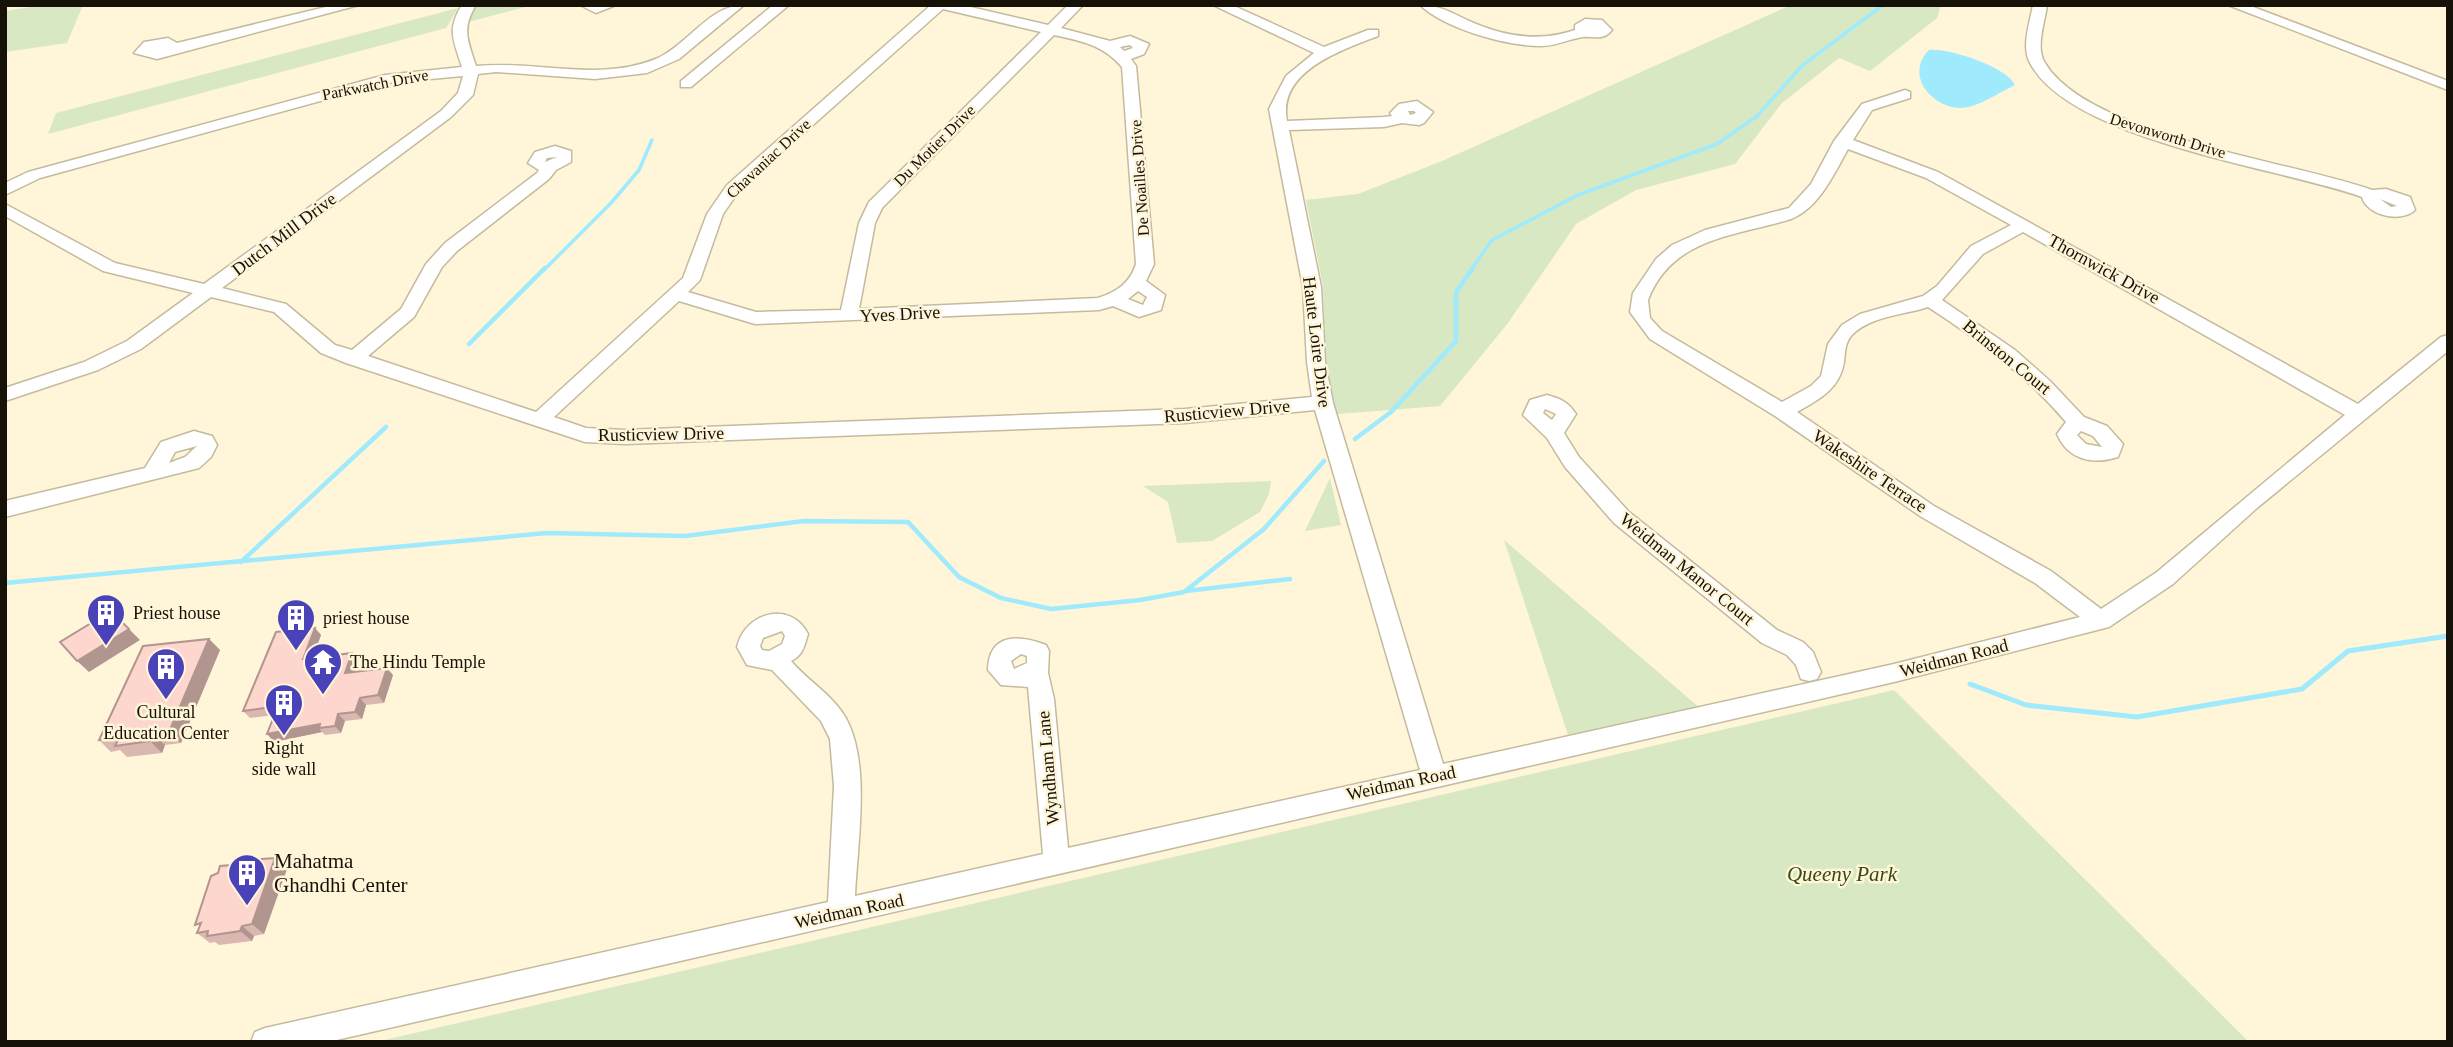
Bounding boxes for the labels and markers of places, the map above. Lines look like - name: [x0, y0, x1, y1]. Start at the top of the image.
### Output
- building icon: Priest house: [85, 592, 127, 647]
- building icon: priest house: [275, 597, 317, 652]
- place label: Priest house: [133, 603, 221, 623]
- place label: priest house: [323, 608, 409, 628]
- temple icon: The Hindu Temple: [302, 641, 344, 696]
- building icon: Cultural Education Center: [145, 646, 187, 701]
- place label: The Hindu Temple: [350, 652, 485, 672]
- building icon: Right side wall: [263, 682, 305, 737]
- place label: Cultural Education Center: [103, 702, 229, 743]
- place label: Right side wall: [252, 738, 316, 779]
- place label: Mahatma Ghandhi Center: [274, 849, 408, 897]
- building icon: Mahatma Ghandhi Center: [226, 852, 268, 907]

